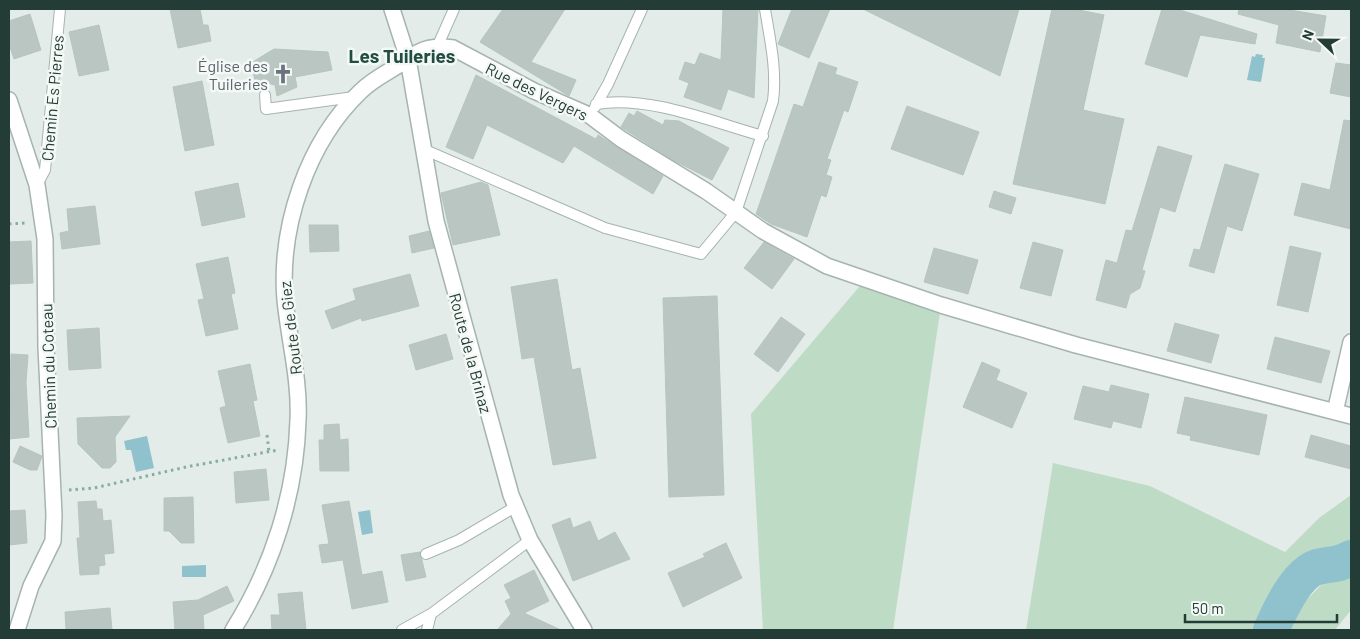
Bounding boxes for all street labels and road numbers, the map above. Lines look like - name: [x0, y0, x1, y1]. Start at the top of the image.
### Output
- street label: Chemin Es Pierres: [37, 34, 67, 162]
- street label: Rue des Vergers: [483, 58, 591, 124]
- street label: Route de Giez: [275, 280, 305, 376]
- street label: Route de la Brinaz: [446, 291, 496, 415]
- street label: Chemin du Coteau: [36, 303, 60, 429]

